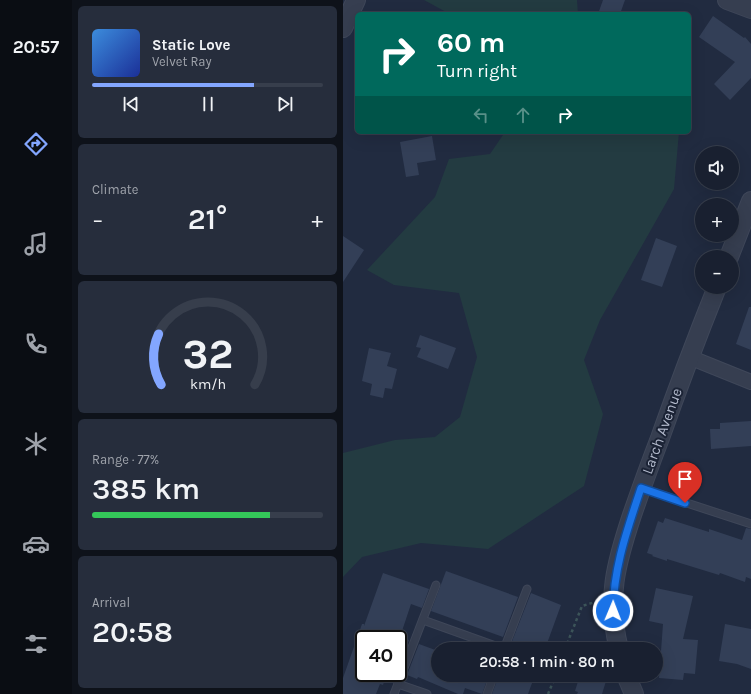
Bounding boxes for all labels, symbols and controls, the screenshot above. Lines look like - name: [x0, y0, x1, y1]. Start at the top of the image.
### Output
- text: 60 m: [437, 26, 505, 59]
- icon: right: [371, 28, 423, 80]
- text: 20:57: [13, 36, 59, 58]
- text: Static Love: [152, 36, 230, 54]
- text: Velvet Ray: [152, 54, 212, 69]
- text: Turn right: [437, 60, 517, 82]
- icon: previous: [120, 93, 142, 115]
- icon: pause: [197, 93, 219, 115]
- icon: next: [274, 93, 296, 115]
- icon: left: [470, 104, 492, 126]
- icon: ahead: [512, 104, 534, 126]
- icon: right: [554, 104, 576, 126]
- icon: directions: [22, 130, 50, 158]
- map controls: [695, 146, 739, 294]
- button: sound: [695, 146, 739, 190]
- text: Climate: [92, 182, 138, 197]
- button: +: [695, 198, 739, 242]
- text: 21°: [188, 201, 227, 237]
- text: −: [92, 207, 104, 233]
- text: +: [311, 207, 323, 233]
- icon: music: [22, 230, 50, 258]
- button: −: [695, 250, 739, 294]
- icon: phone: [22, 330, 50, 358]
- text: 32: [182, 330, 233, 378]
- text: km/h: [189, 376, 226, 393]
- street label: Larch Avenue: [638, 385, 686, 477]
- icon: climate: [22, 430, 50, 458]
- text: Range · 77%: [92, 452, 159, 467]
- pin: [668, 462, 702, 503]
- icon: arrive: [674, 468, 696, 490]
- text: 385 km: [92, 471, 200, 507]
- icon: car: [22, 530, 50, 558]
- position arrow: [592, 590, 634, 632]
- text: Arrival: [92, 595, 130, 610]
- text: 20:58: [92, 614, 173, 650]
- icon: filters: [22, 630, 50, 658]
- speed limit sign: 40: [355, 630, 407, 682]
- text: 20:58 · 1 min · 80 m: [479, 653, 615, 671]

